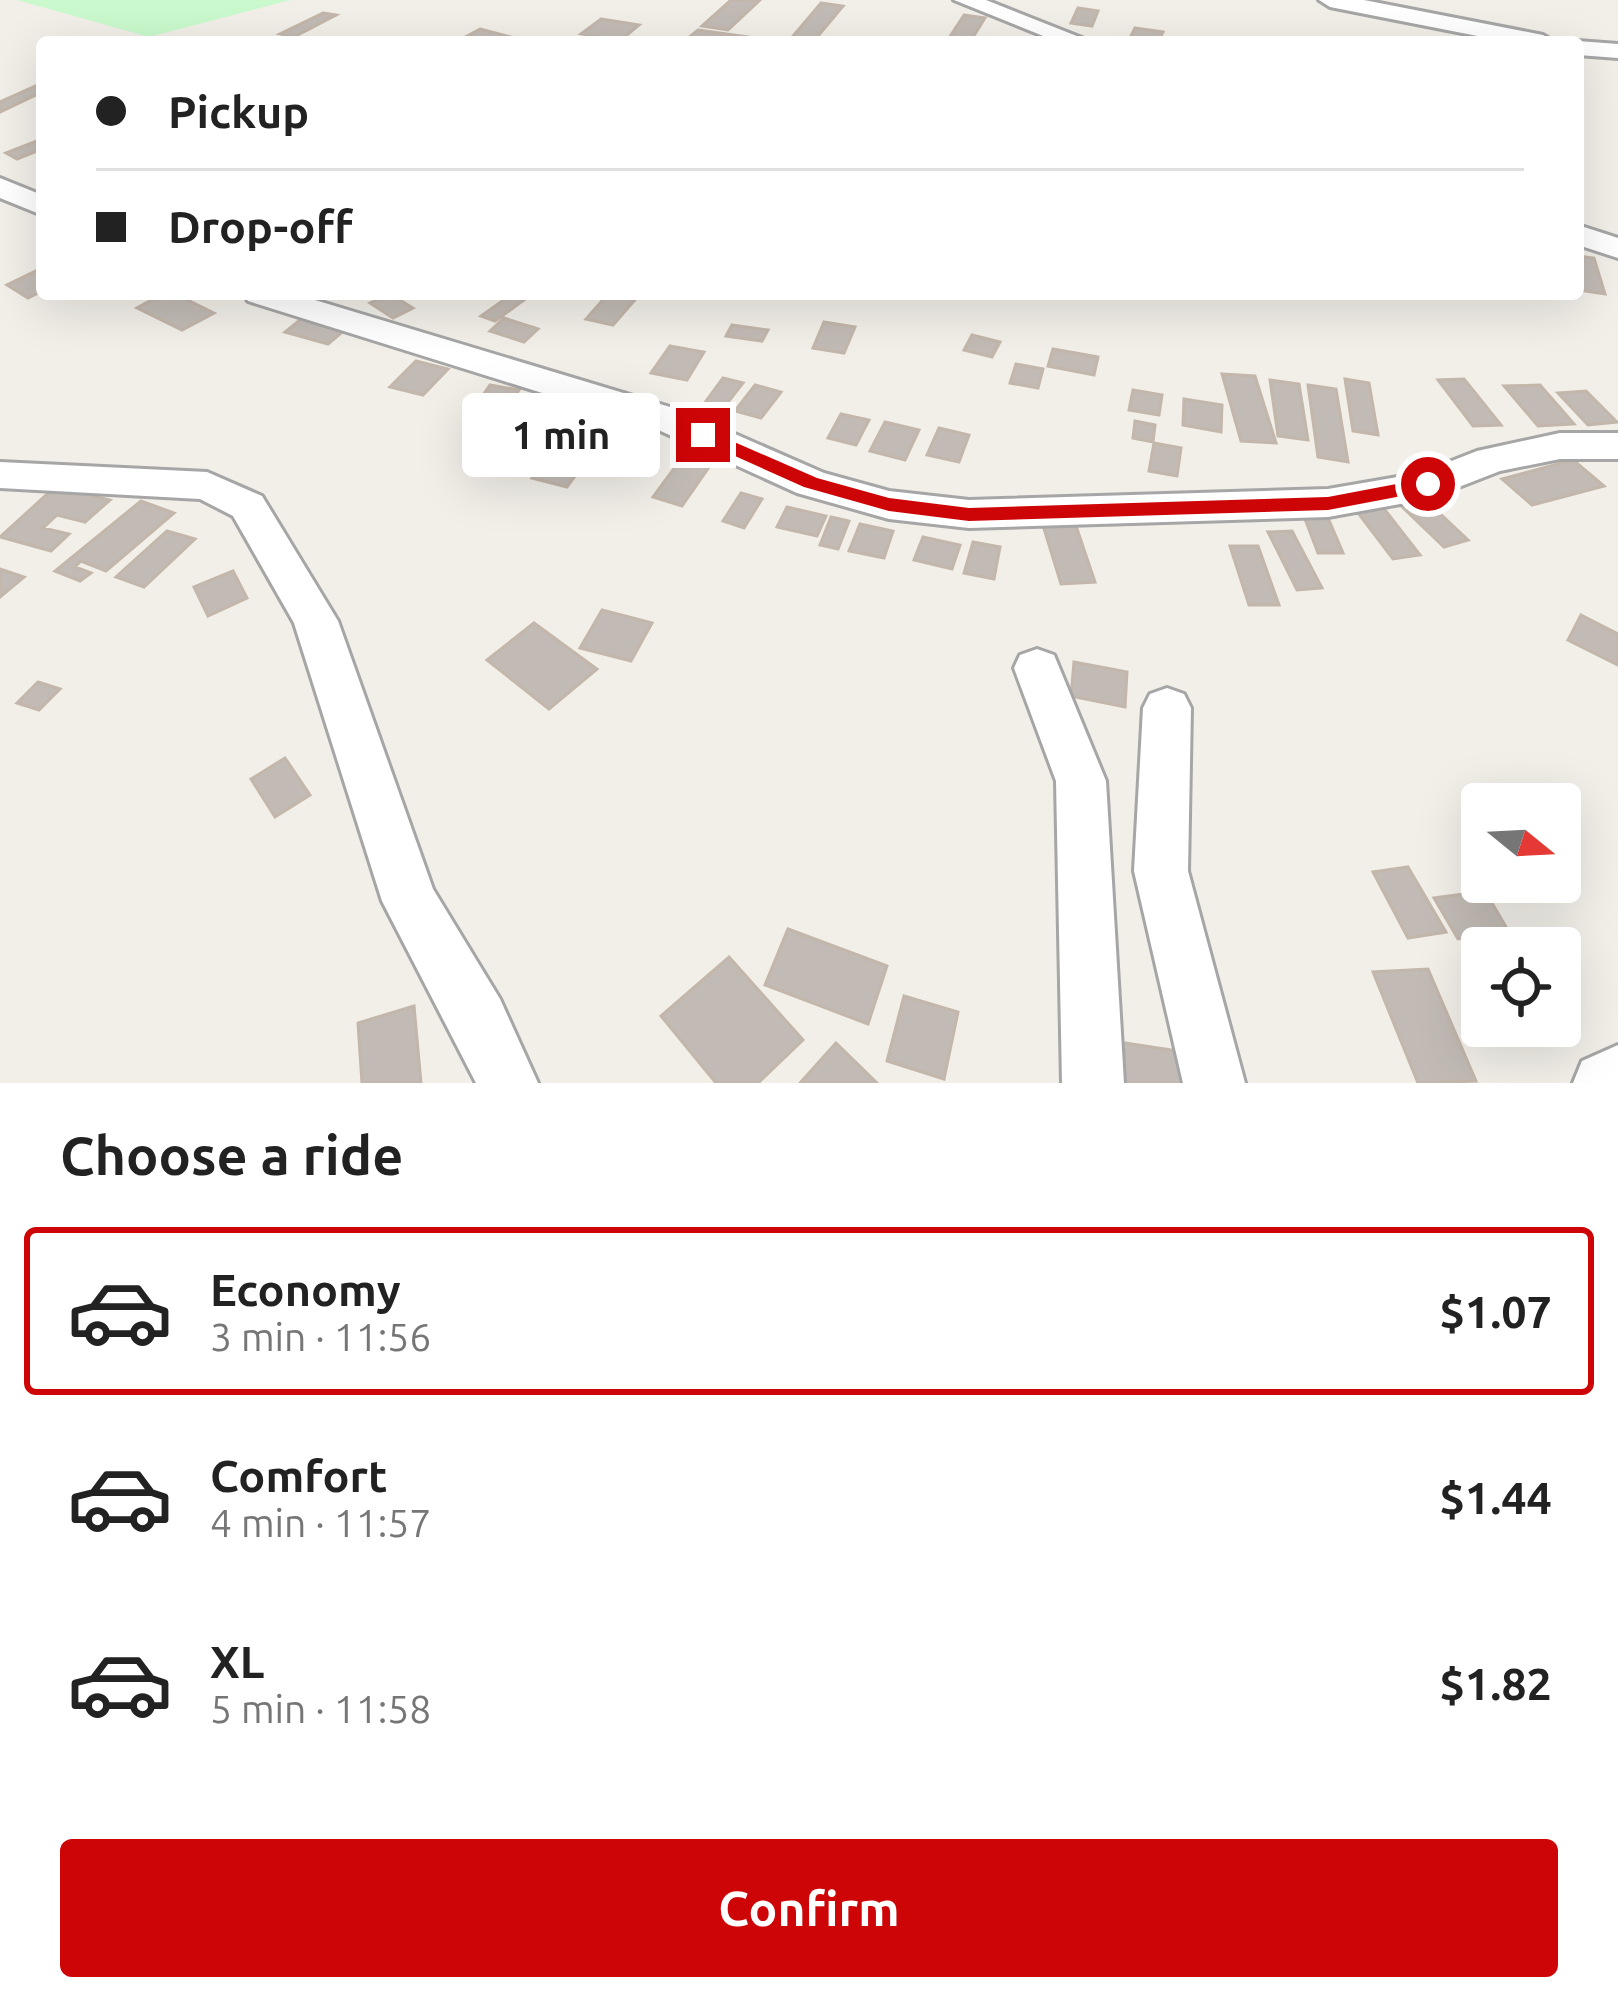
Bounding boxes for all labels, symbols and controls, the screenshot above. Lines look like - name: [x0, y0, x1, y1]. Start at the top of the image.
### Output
- text: Pickup: [168, 86, 309, 137]
- text: Drop-off: [168, 201, 353, 252]
- callout: 1 min: [463, 393, 661, 477]
- route end: [676, 408, 730, 462]
- text: 1 min: [512, 413, 610, 456]
- route start: [1401, 457, 1455, 511]
- north arrow: [1461, 783, 1581, 903]
- map controls: [1461, 783, 1581, 1047]
- button: locate: [1461, 927, 1581, 1047]
- text: Choose a ride: [60, 1125, 403, 1185]
- icon: car: [66, 1257, 174, 1365]
- text: Economy: [210, 1264, 401, 1315]
- text: $1.07: [1439, 1286, 1552, 1337]
- text: 3 min · 11:56: [210, 1315, 431, 1358]
- icon: car: [66, 1443, 174, 1551]
- text: Comfort: [210, 1450, 387, 1501]
- text: $1.44: [1439, 1472, 1552, 1523]
- text: 4 min · 11:57: [210, 1501, 431, 1544]
- icon: car: [66, 1629, 174, 1737]
- text: XL: [210, 1636, 264, 1687]
- text: $1.82: [1439, 1658, 1552, 1709]
- text: 5 min · 11:58: [210, 1687, 431, 1730]
- button: Confirm: [60, 1839, 1558, 1977]

